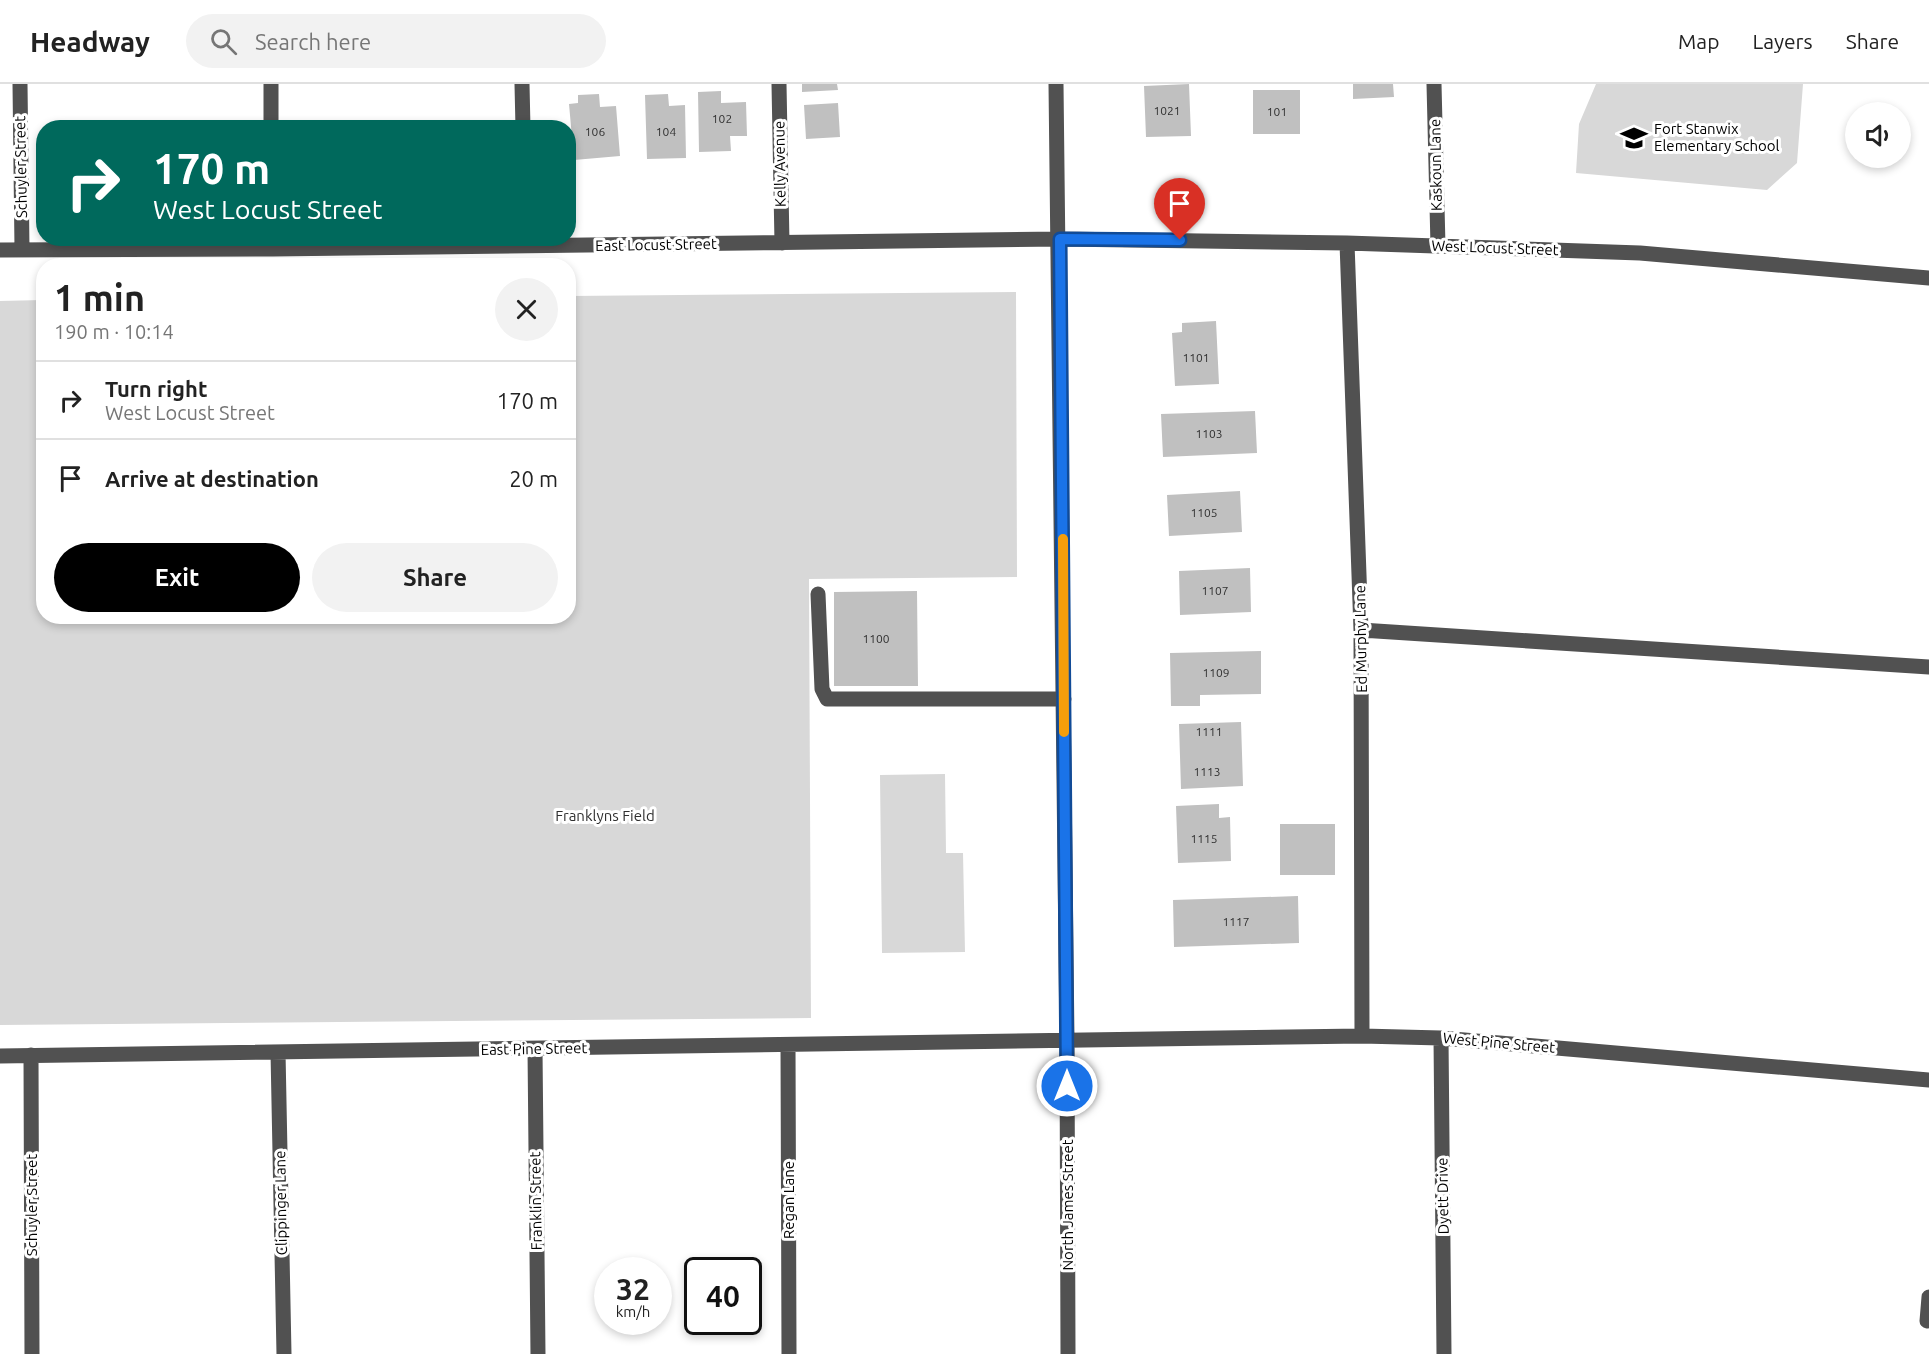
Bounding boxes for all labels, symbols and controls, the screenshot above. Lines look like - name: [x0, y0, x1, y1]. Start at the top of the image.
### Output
- search box: [186, 14, 606, 68]
- icon: search: [207, 25, 240, 58]
- text: Headway: [30, 26, 150, 57]
- text: Search here: [255, 29, 371, 54]
- text: Map: [1678, 29, 1719, 53]
- text: Layers: [1752, 29, 1813, 53]
- text: Share: [1846, 29, 1899, 53]
- map controls: [1845, 102, 1911, 168]
- button: sound: [1845, 102, 1911, 168]
- house number: 1021: [1153, 104, 1181, 117]
- house number: 101: [1267, 105, 1287, 118]
- house number: 102: [712, 112, 732, 125]
- street label: Schuyler Street: [11, 116, 30, 218]
- street label: Kaskoun Lane: [1426, 119, 1445, 211]
- place label: Fort Stanwix Elementary School: [1654, 120, 1780, 154]
- street label: Kelly Avenue: [770, 121, 789, 207]
- school or university icon: Fort Stanwix Elementary School: [1619, 123, 1649, 153]
- house number: 106: [585, 125, 605, 138]
- house number: 104: [656, 125, 676, 138]
- icon: right: [54, 144, 132, 222]
- text: 170 m: [153, 145, 270, 192]
- pin: [1154, 178, 1205, 240]
- icon: arrive: [1163, 187, 1196, 220]
- text: West Locust Street: [153, 194, 382, 224]
- street label: East Locust Street: [595, 235, 717, 254]
- street label: West Locust Street: [1431, 237, 1559, 258]
- text: 1 min: [54, 277, 145, 318]
- button: close: [495, 278, 558, 341]
- text: 190 m · 10:14: [54, 320, 174, 343]
- house number: 1101: [1182, 351, 1210, 364]
- text: Turn right: [105, 376, 207, 401]
- icon: right: [54, 384, 87, 417]
- text: 170 m: [497, 388, 558, 413]
- text: West Locust Street: [105, 401, 275, 424]
- house number: 1103: [1195, 427, 1223, 440]
- icon: arrive: [54, 462, 87, 495]
- text: Arrive at destination: [105, 466, 319, 491]
- text: 20 m: [509, 466, 558, 491]
- house number: 1105: [1190, 506, 1218, 519]
- button: Exit: [54, 543, 300, 612]
- button: Share: [312, 543, 558, 612]
- house number: 1107: [1201, 584, 1229, 597]
- street label: Ed Murphy Lane: [1351, 585, 1370, 693]
- house number: 1100: [862, 632, 890, 645]
- house number: 1109: [1202, 666, 1230, 679]
- house number: 1111: [1195, 725, 1223, 738]
- house number: 1113: [1193, 765, 1221, 778]
- park label: Franklyns Field: [555, 807, 655, 824]
- house number: 1115: [1190, 832, 1218, 845]
- house number: 1117: [1222, 915, 1250, 928]
- street label: West Pine Street: [1442, 1029, 1556, 1056]
- street label: East Pine Street: [480, 1039, 588, 1058]
- position arrow: [1035, 1054, 1099, 1118]
- street label: North James Street: [1059, 1139, 1076, 1271]
- street label: Clippinger Lane: [271, 1150, 290, 1256]
- street label: Franklin Street: [526, 1151, 545, 1250]
- street label: Schuyler Street: [23, 1154, 40, 1256]
- street label: Dyett Drive: [1433, 1157, 1452, 1235]
- street label: Regan Lane: [780, 1161, 797, 1239]
- speed limit sign: 40: [684, 1257, 762, 1335]
- text: 32: [616, 1272, 650, 1306]
- text: km/h: [616, 1303, 650, 1320]

